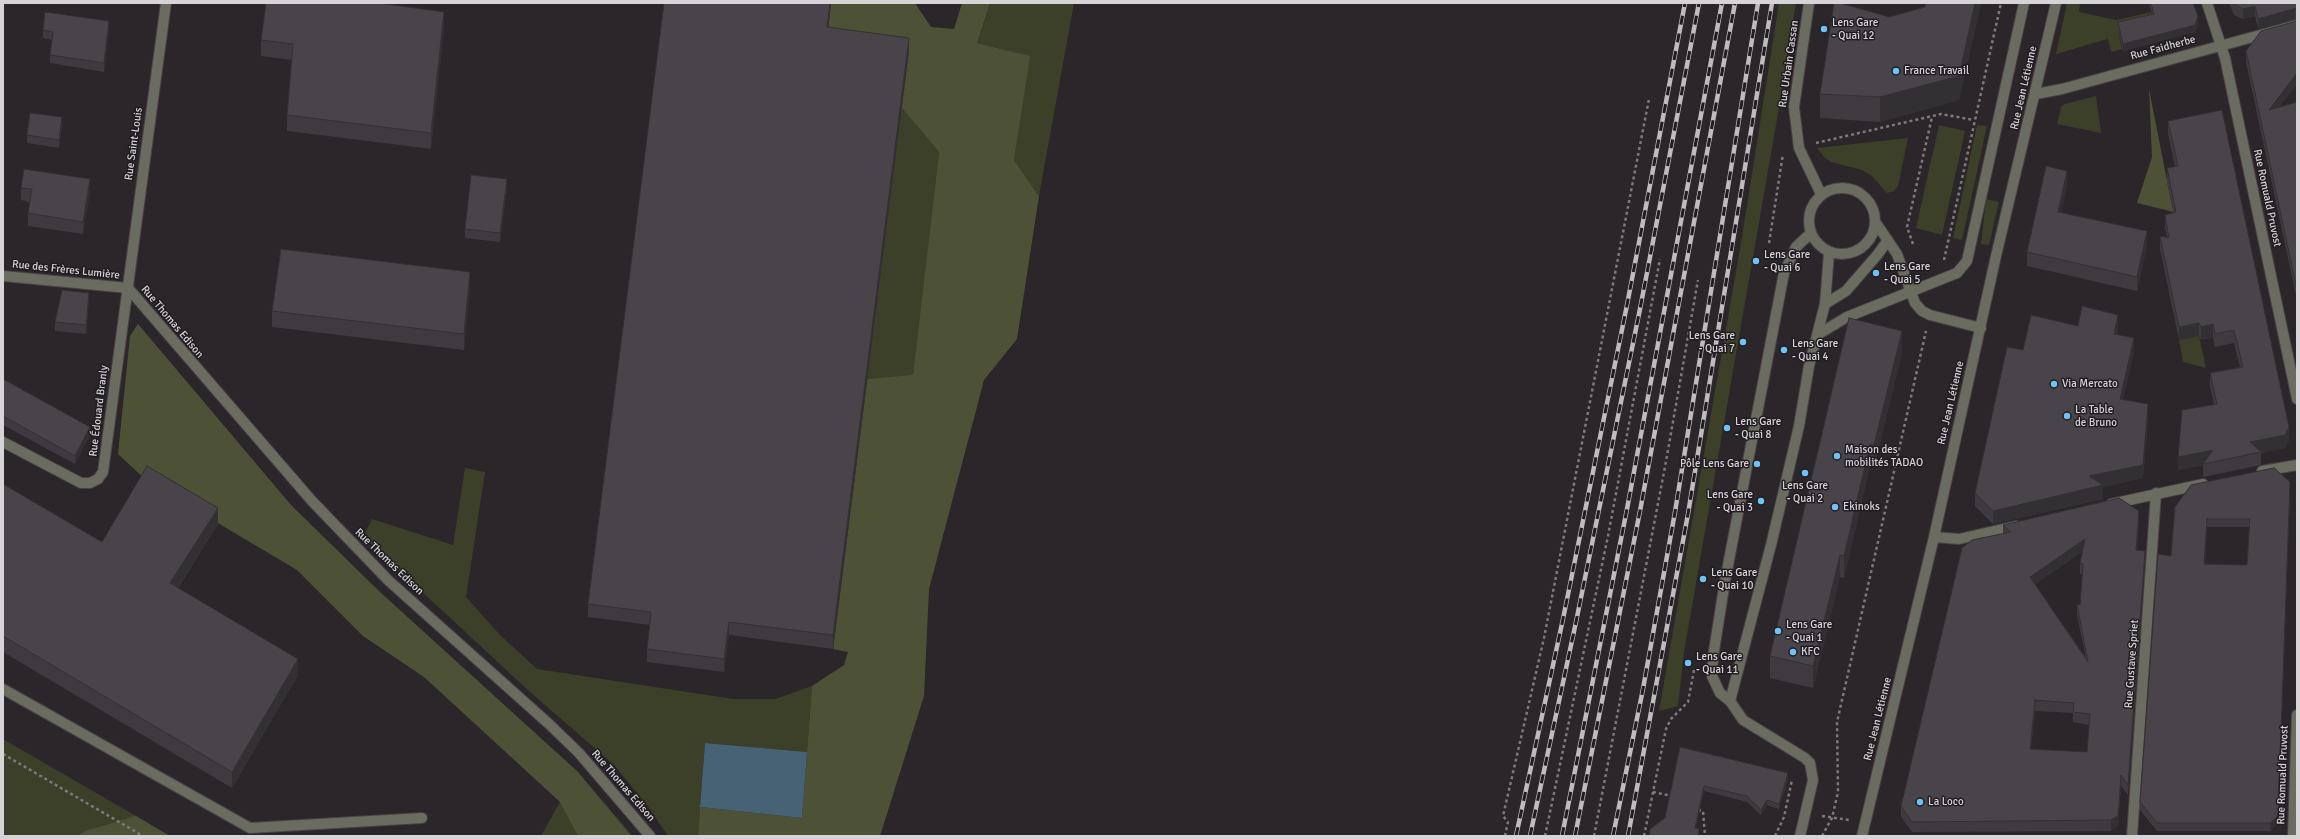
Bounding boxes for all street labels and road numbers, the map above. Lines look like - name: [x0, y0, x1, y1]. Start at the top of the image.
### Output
- street label: Rue Urbain Cassan: [1776, 20, 1802, 108]
- street label: Rue Faidherbe: [2129, 33, 2197, 63]
- street label: Rue Jean Létienne: [2008, 45, 2040, 131]
- street label: Rue Saint-Louis: [122, 107, 146, 181]
- street label: Rue Romuald Pruvost: [2250, 148, 2284, 248]
- street label: Rue des Frères Lumière: [11, 258, 121, 282]
- street label: Rue Thomas Edison: [138, 283, 206, 361]
- street label: Rue Jean Létienne: [1935, 360, 1967, 446]
- street label: Rue Édouard Branly: [87, 365, 111, 457]
- street label: Rue Thomas Edison: [352, 526, 426, 598]
- street label: Rue Gustave Spriet: [2122, 619, 2142, 709]
- street label: Rue Jean Létienne: [1861, 676, 1895, 762]
- street label: Rue Romuald Pruvost: [2275, 725, 2291, 825]
- street label: Rue Thomas Edison: [588, 748, 658, 824]

